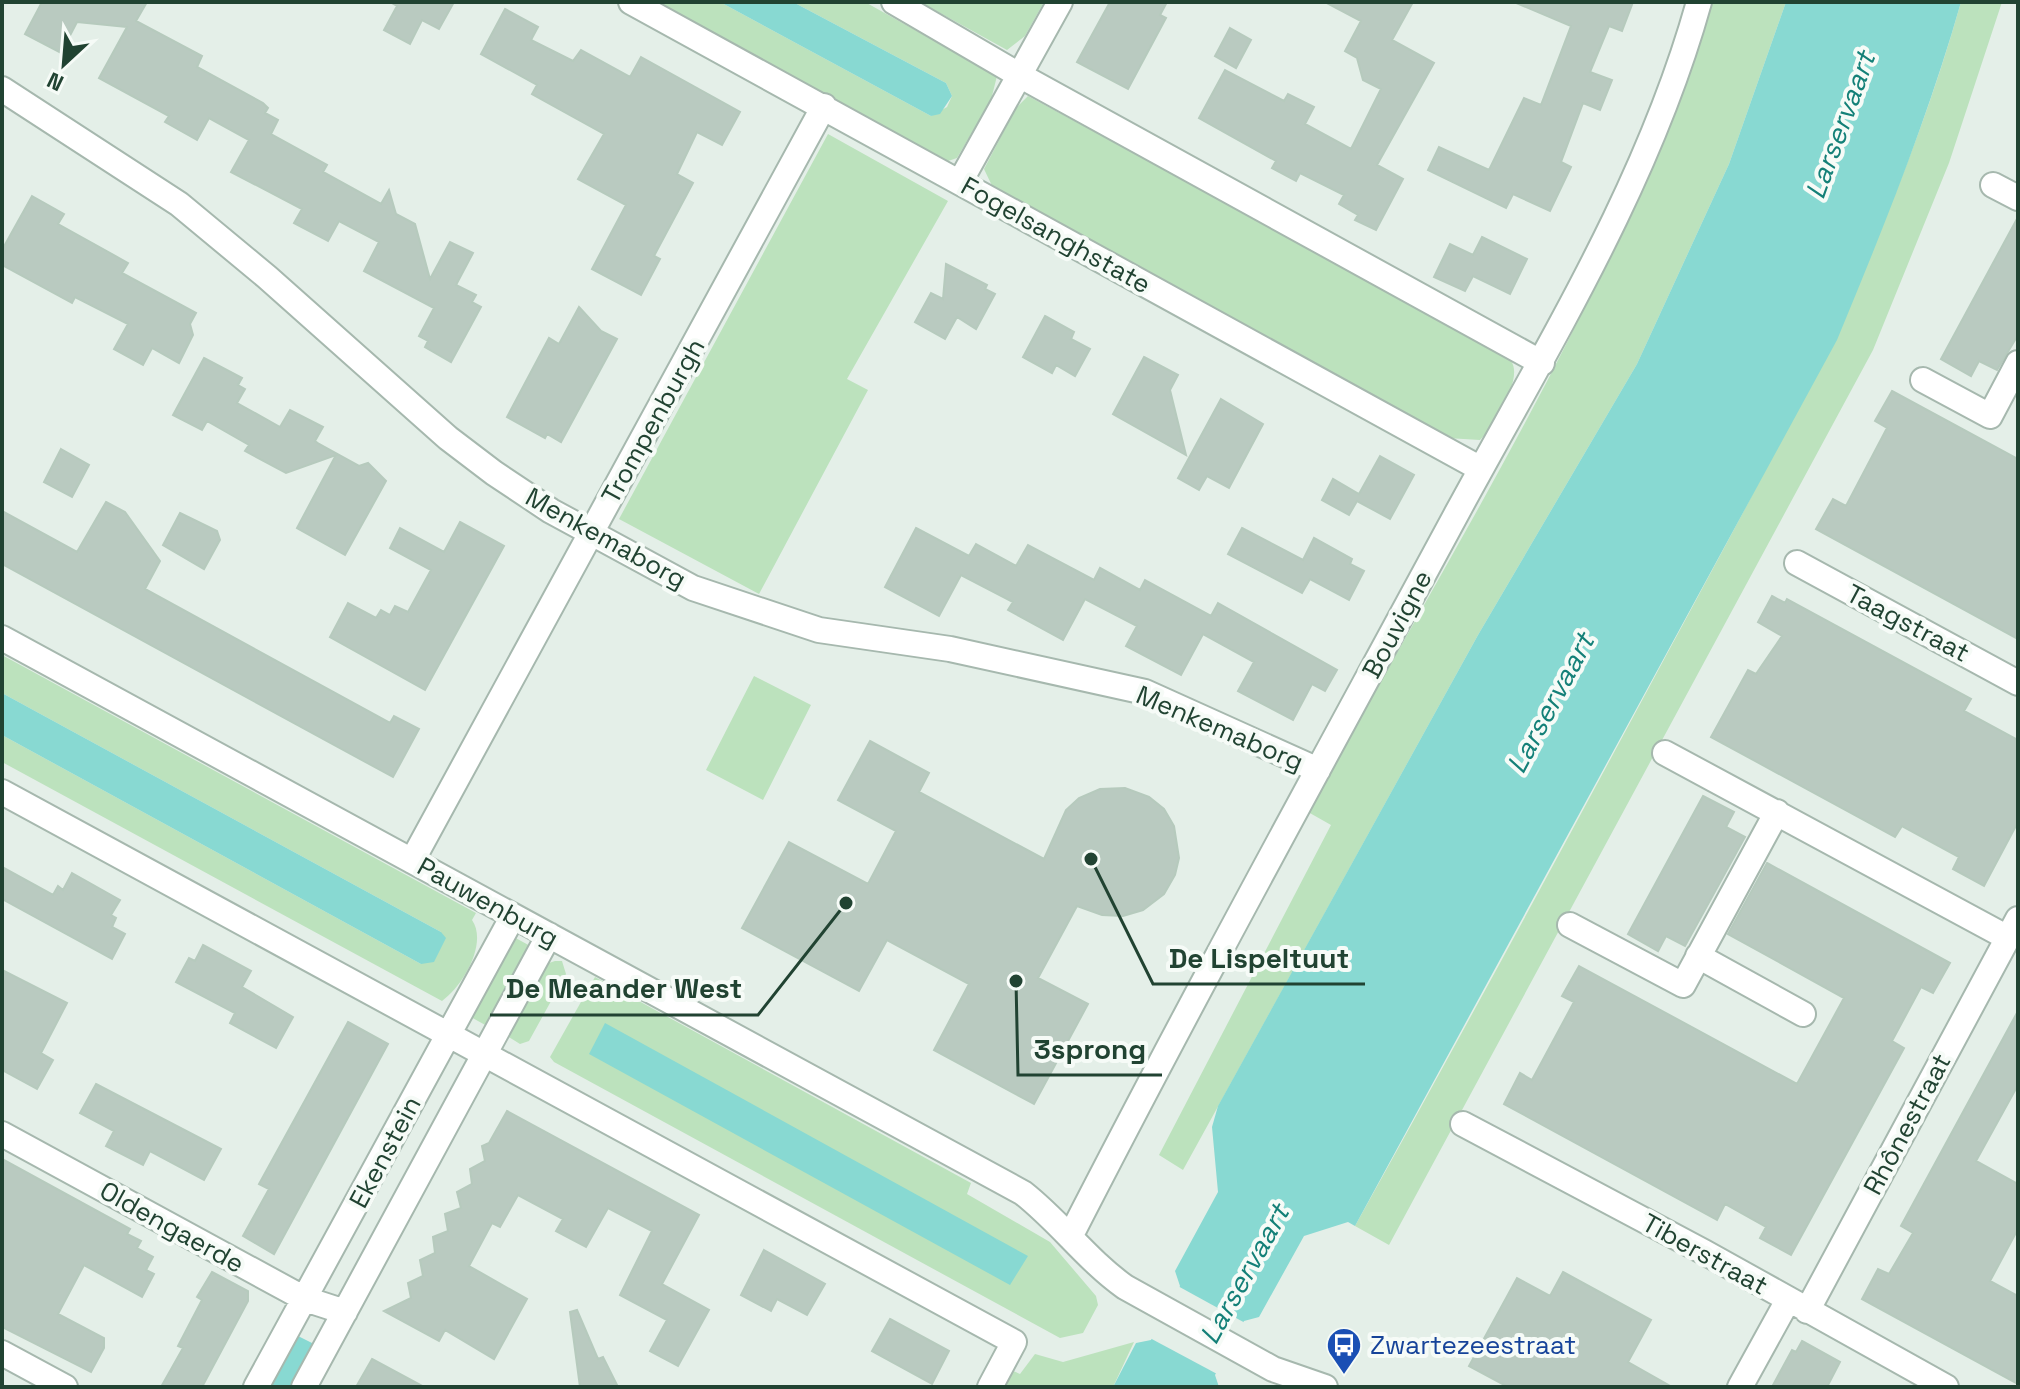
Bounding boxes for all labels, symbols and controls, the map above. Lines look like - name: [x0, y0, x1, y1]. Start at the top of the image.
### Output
- north arrow: [24, 24, 104, 104]
- water label: Larservaart: [1797, 44, 1884, 203]
- text: N: [42, 66, 68, 98]
- street label: Fogelsanghstate: [955, 169, 1157, 301]
- street label: Trompenburgh: [594, 332, 712, 510]
- street label: Menkemaborg: [520, 480, 692, 596]
- street label: Bouvigne: [1354, 564, 1440, 684]
- street label: Taagstraat: [1840, 576, 1976, 670]
- water label: Larservaart: [1498, 624, 1603, 779]
- street label: Menkemaborg: [1131, 677, 1309, 779]
- street label: Pauwenburg: [411, 849, 565, 955]
- callout: De Lispeltuut: [1153, 932, 1365, 984]
- text: De Lispeltuut: [1169, 940, 1349, 976]
- callout: De Meander West: [490, 963, 758, 1015]
- text: De Meander West: [506, 970, 742, 1006]
- callout: 3sprong: [1018, 1023, 1162, 1075]
- text: 3sprong: [1034, 1031, 1146, 1067]
- street label: Rhônestraat: [1855, 1047, 1959, 1201]
- street label: Ekenstein: [341, 1090, 429, 1214]
- street label: Oldengaerde: [94, 1173, 250, 1281]
- water label: Larservaart: [1191, 1195, 1299, 1350]
- street label: Tiberstraat: [1636, 1205, 1774, 1303]
- bus stop icon: Zwartezeestraat: [1325, 1326, 1363, 1376]
- place label: Zwartezeestraat: [1370, 1328, 1576, 1362]

